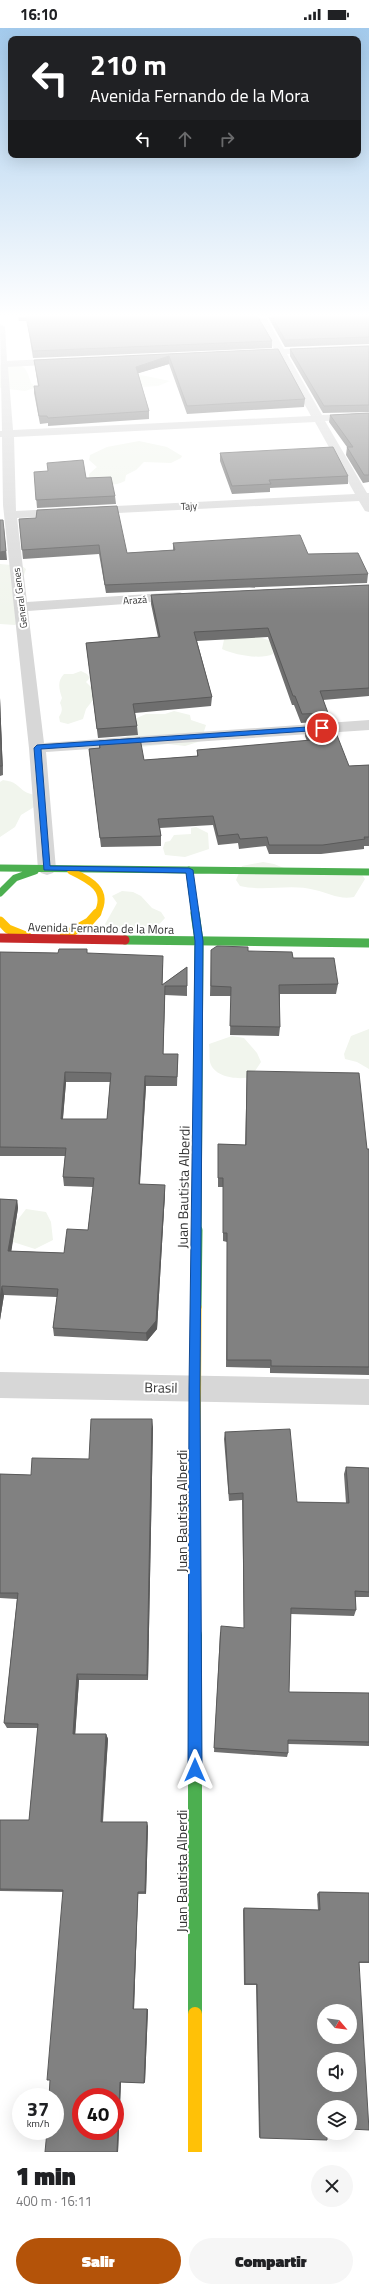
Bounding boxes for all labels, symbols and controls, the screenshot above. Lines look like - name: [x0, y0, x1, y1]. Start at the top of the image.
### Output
- text: 16:10: [20, 3, 57, 26]
- text: 210 m: [90, 43, 167, 86]
- icon: left: [24, 52, 76, 104]
- text: Avenida Fernando de la Mora: [90, 82, 309, 109]
- icon: left: [132, 128, 154, 150]
- icon: ahead: [174, 128, 196, 150]
- icon: right: [216, 128, 238, 150]
- street label: Tajy: [180, 498, 198, 514]
- street label: General Genes: [9, 567, 31, 629]
- street label: Arazá: [123, 592, 147, 608]
- pin: [305, 711, 339, 745]
- icon: arrive: [311, 717, 333, 739]
- street label: Avenida Fernando de la Mora: [28, 917, 174, 939]
- street label: Juan Bautista Alberdi: [171, 1125, 195, 1249]
- street label: Brasil: [144, 1376, 178, 1398]
- street label: Juan Bautista Alberdi: [171, 1450, 192, 1572]
- position arrow: [174, 1749, 216, 1791]
- street label: Juan Bautista Alberdi: [171, 1810, 192, 1932]
- north arrow: [317, 2004, 357, 2044]
- map controls: [317, 2004, 357, 2140]
- button: sound: [317, 2052, 357, 2092]
- speed limit sign: 40: [72, 2088, 124, 2140]
- text: 37: [27, 2093, 49, 2124]
- button: layers: [317, 2100, 357, 2140]
- text: km/h: [27, 2116, 49, 2131]
- text: 1 min: [16, 2158, 76, 2194]
- button: close: [311, 2165, 353, 2207]
- text: 400 m · 16:11: [16, 2191, 92, 2211]
- button: Salir: [16, 2238, 181, 2284]
- button: Compartir: [189, 2238, 353, 2284]

